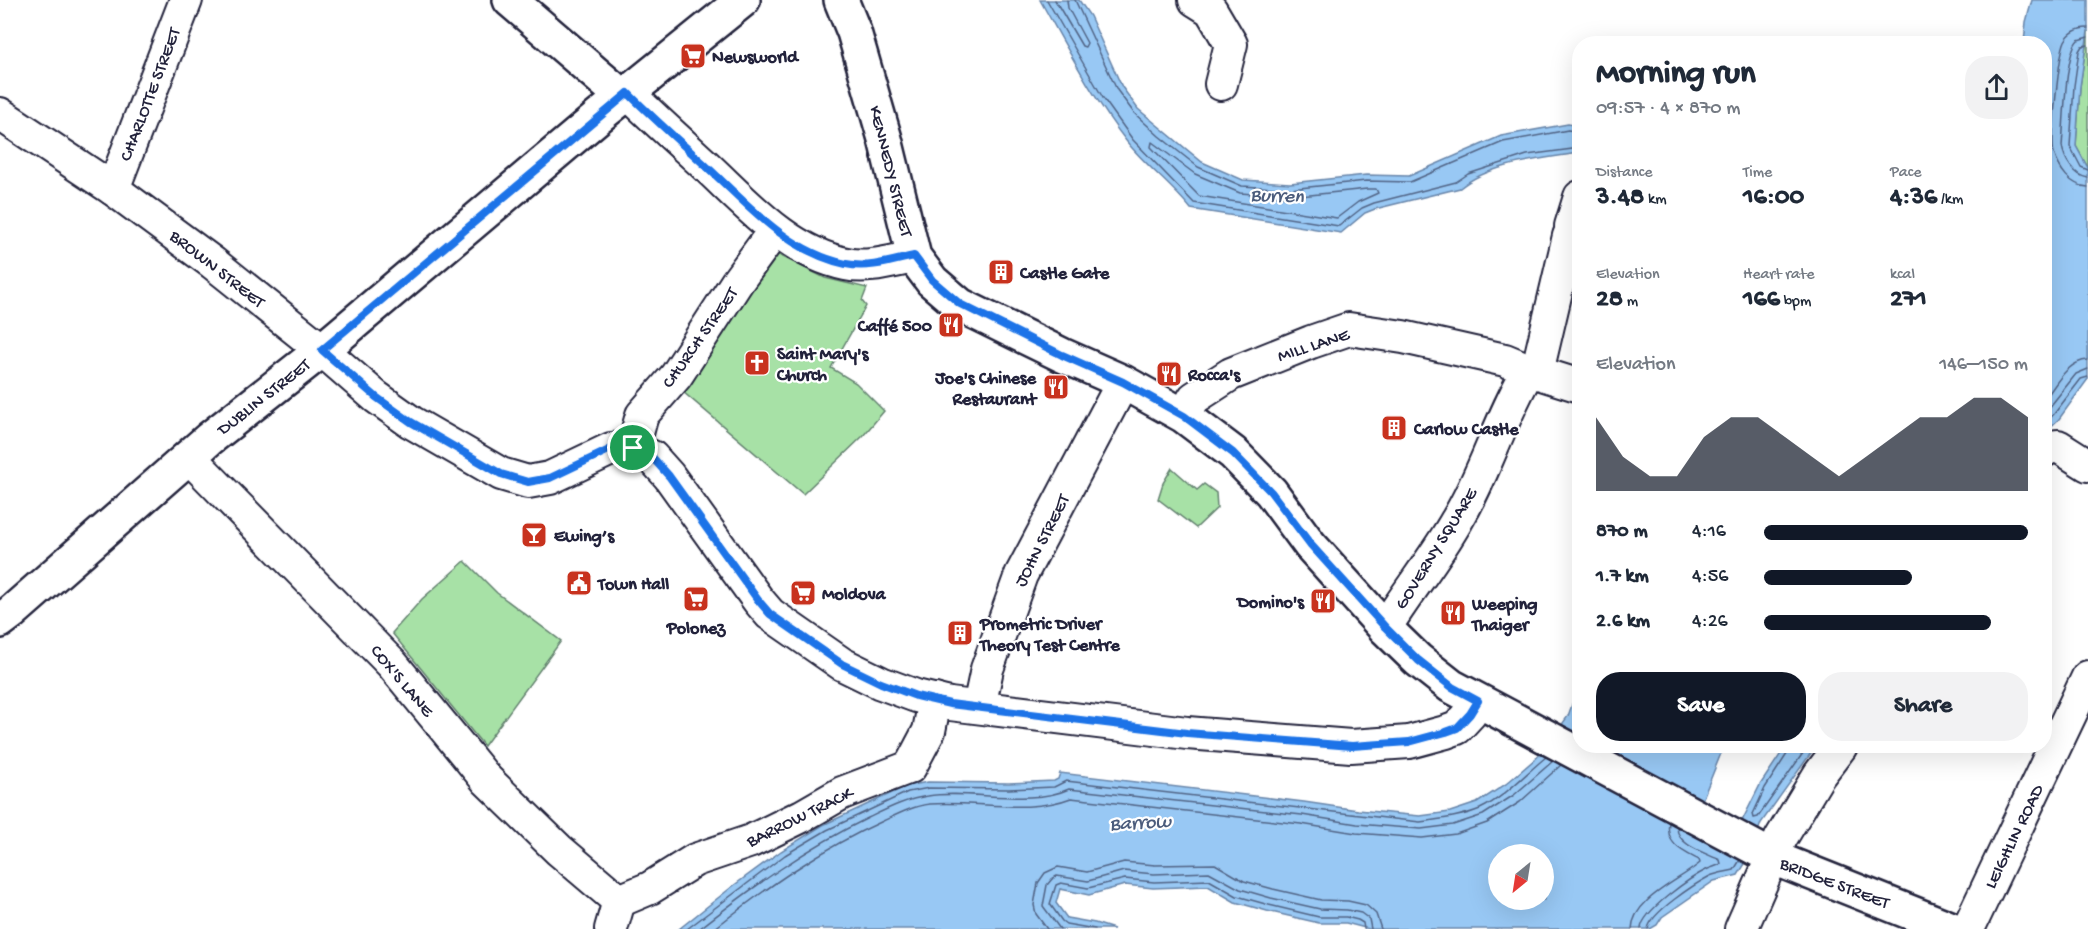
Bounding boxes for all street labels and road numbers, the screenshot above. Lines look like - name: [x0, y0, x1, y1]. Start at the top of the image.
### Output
- street label: CHARLOTTE STREET: [116, 24, 187, 164]
- street label: KENNEDY STREET: [863, 104, 916, 240]
- street label: BROWN STREET: [164, 226, 269, 314]
- street label: CHURCH STREET: [659, 283, 744, 393]
- street label: MILL LANE: [1275, 325, 1353, 368]
- street label: DUBLIN STREET: [213, 354, 316, 441]
- street label: GOVERNY SQUARE: [1391, 484, 1483, 614]
- street label: JOHN STREET: [1011, 491, 1076, 591]
- street label: COX'S LANE: [365, 641, 438, 722]
- street label: LEIGHLIN ROAD: [1981, 781, 2050, 893]
- street label: BARROW TRACK: [743, 783, 859, 853]
- street label: BRIDGE STREET: [1775, 853, 1893, 915]

